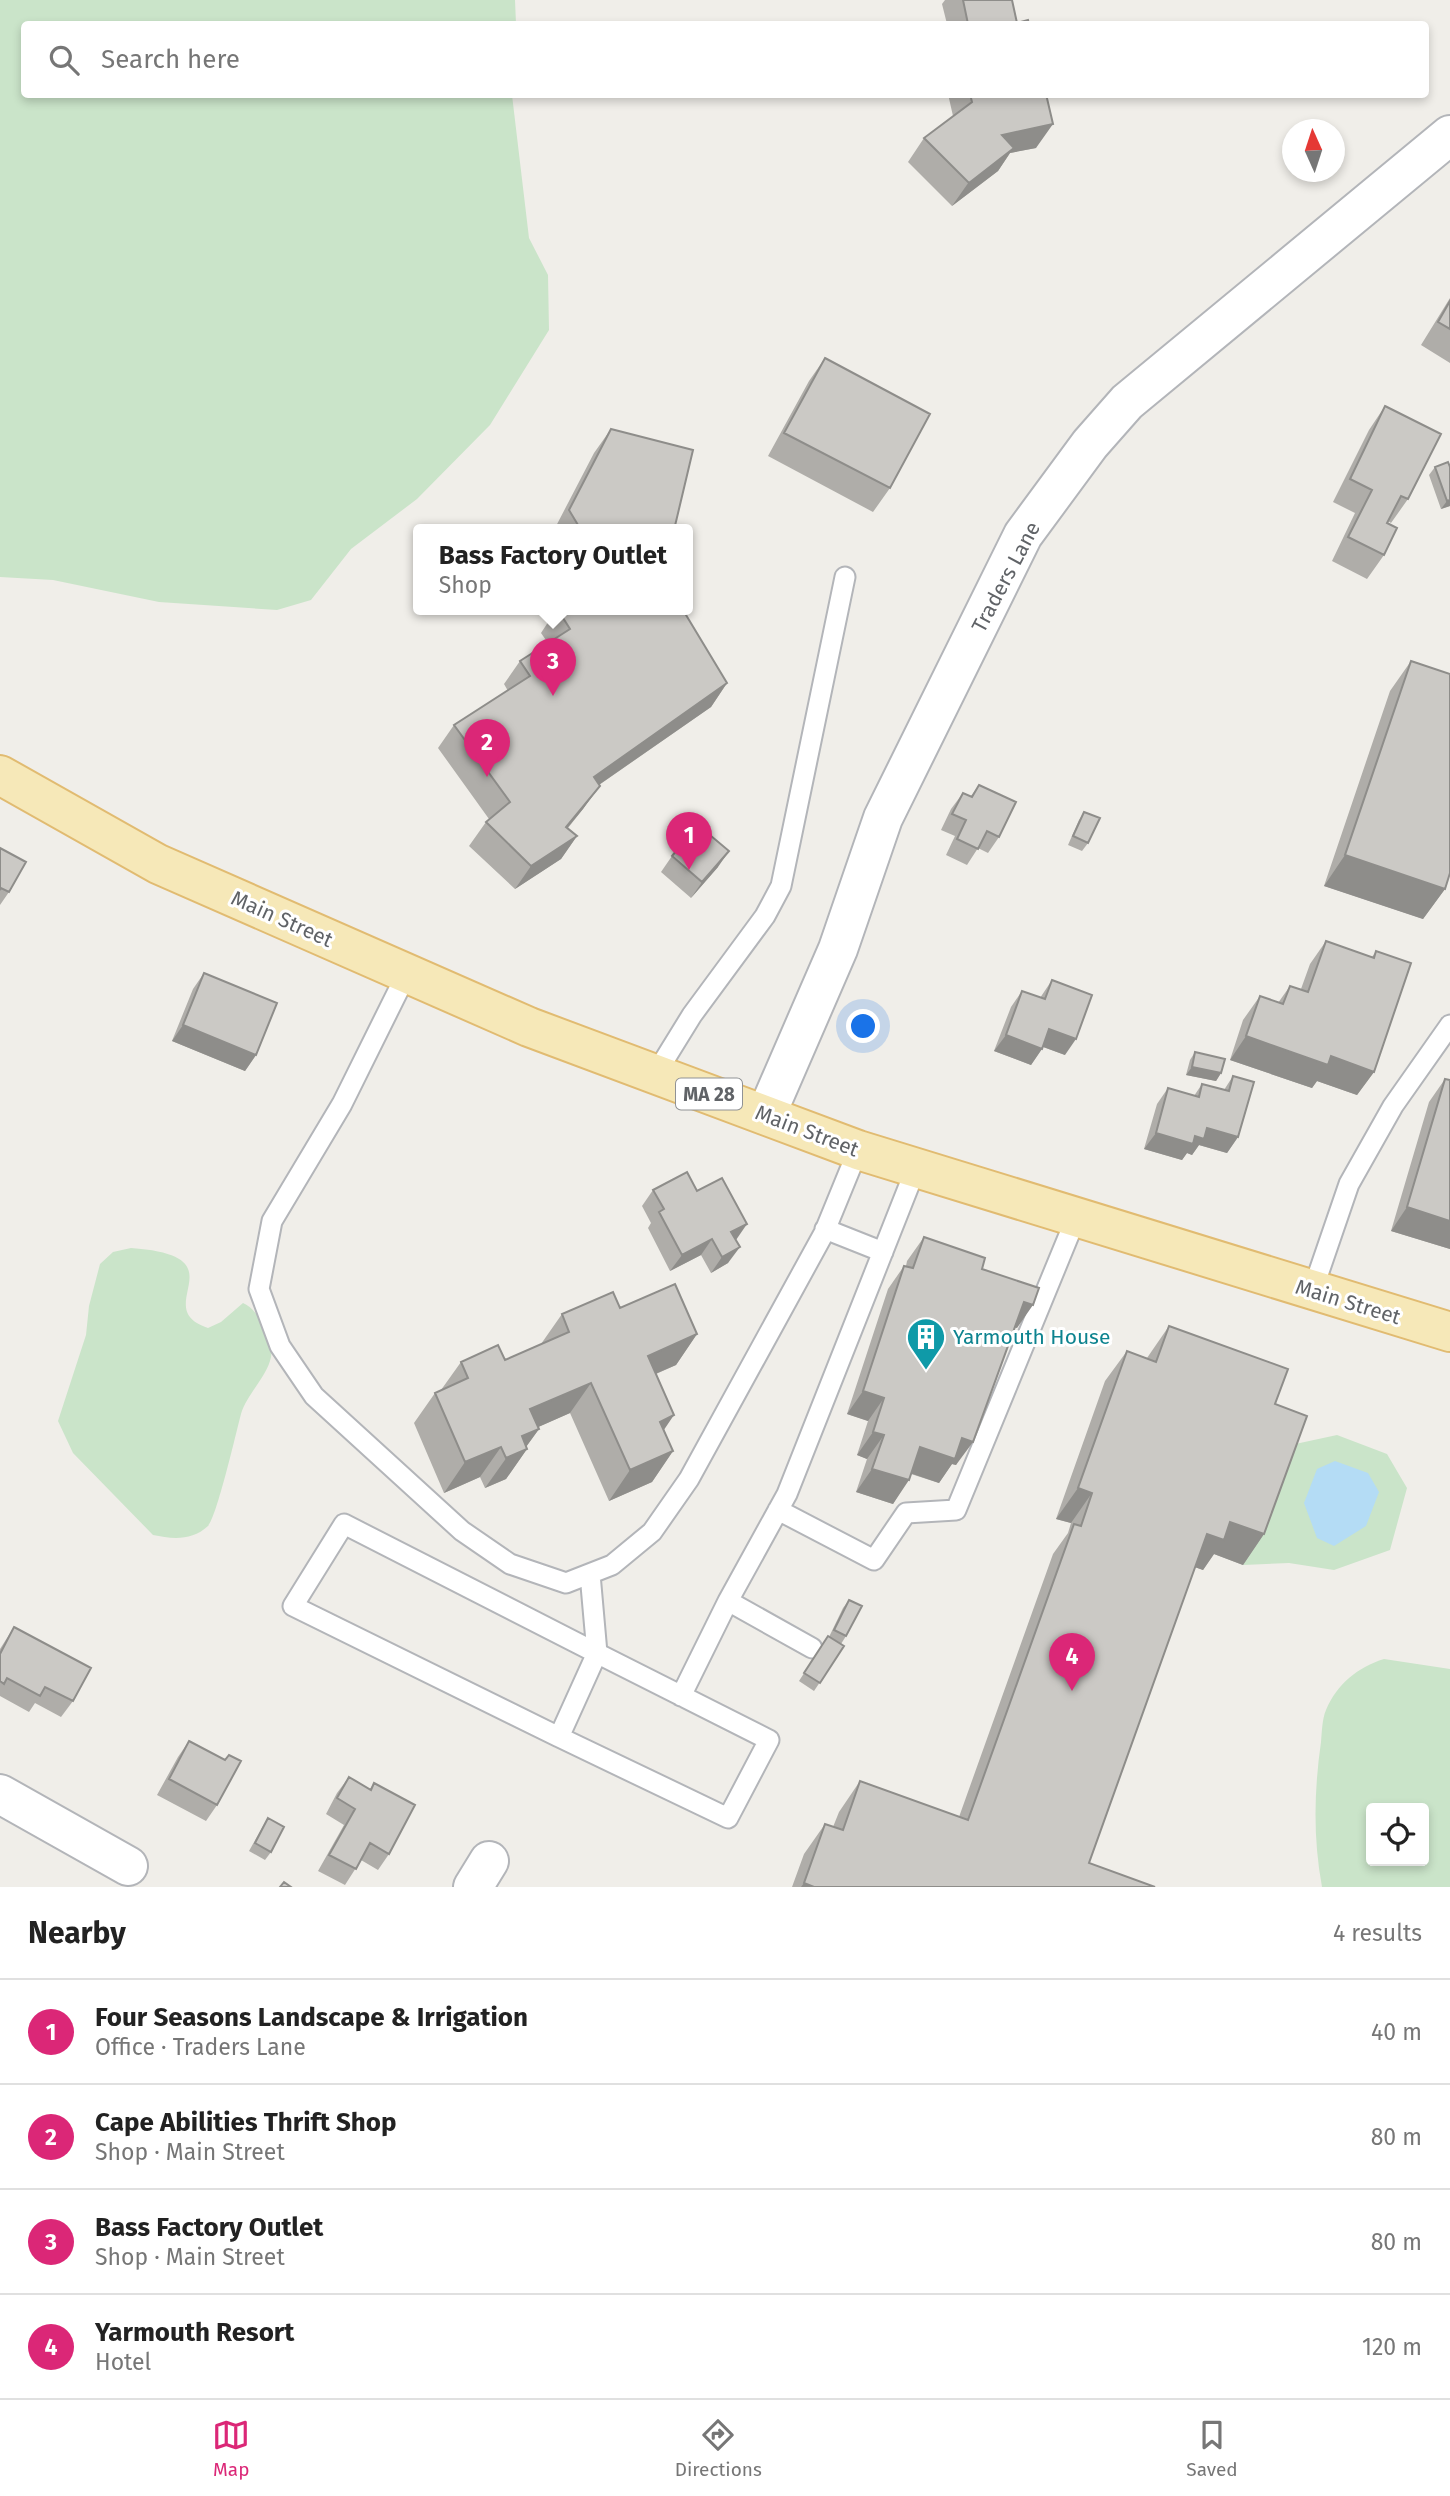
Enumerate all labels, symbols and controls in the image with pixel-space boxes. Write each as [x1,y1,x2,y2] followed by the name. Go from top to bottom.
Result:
[21,21,1429,98] search box
[45,41,83,79] icon: search
[101,44,240,75] text: Search here
[1282,119,1345,182] north arrow
[966,517,1046,637] street label: Traders Lane
[413,524,693,615] popup
[439,540,667,571] text: Bass Factory Outlet
[439,571,492,599] text: Shop
[530,638,576,696] pin: 3
[464,719,510,777] pin: 2
[666,812,712,870] pin: 1
[227,885,337,953] street label: Main Street
[846,1009,880,1043] your location
[676,1078,742,1110] road number: MA 28
[752,1099,863,1163] street label: Main Street
[1292,1274,1404,1330] street label: Main Street
[905,1316,947,1371] building icon: Yarmouth House
[953,1324,1110,1350] place label: Yarmouth House
[1049,1633,1095,1691] pin: 4
[1366,1803,1429,1866] map controls
[1366,1803,1429,1866] button: locate
[28,1915,126,1951] text: Nearby
[1333,1919,1422,1947] text: 4 results
[95,2002,528,2033] text: Four Seasons Landscape & Irrigation
[46,2018,56,2046] text: 1
[1371,2018,1422,2046] text: 40 m
[95,2033,306,2061] text: Office · Traders Lane
[95,2107,397,2138] text: Cape Abilities Thrift Shop
[45,2123,57,2151] text: 2
[1371,2123,1422,2151] text: 80 m
[95,2138,285,2166] text: Shop · Main Street
[95,2212,323,2243] text: Bass Factory Outlet
[45,2228,57,2256] text: 3
[1371,2228,1422,2256] text: 80 m
[95,2243,285,2271] text: Shop · Main Street
[95,2317,294,2348] text: Yarmouth Resort
[45,2333,58,2361] text: 4
[1362,2333,1422,2361] text: 120 m
[95,2348,151,2376] text: Hotel
[212,2416,250,2481] tab: Map
[675,2416,762,2481] tab: Directions
[1186,2416,1238,2481] tab: Saved

